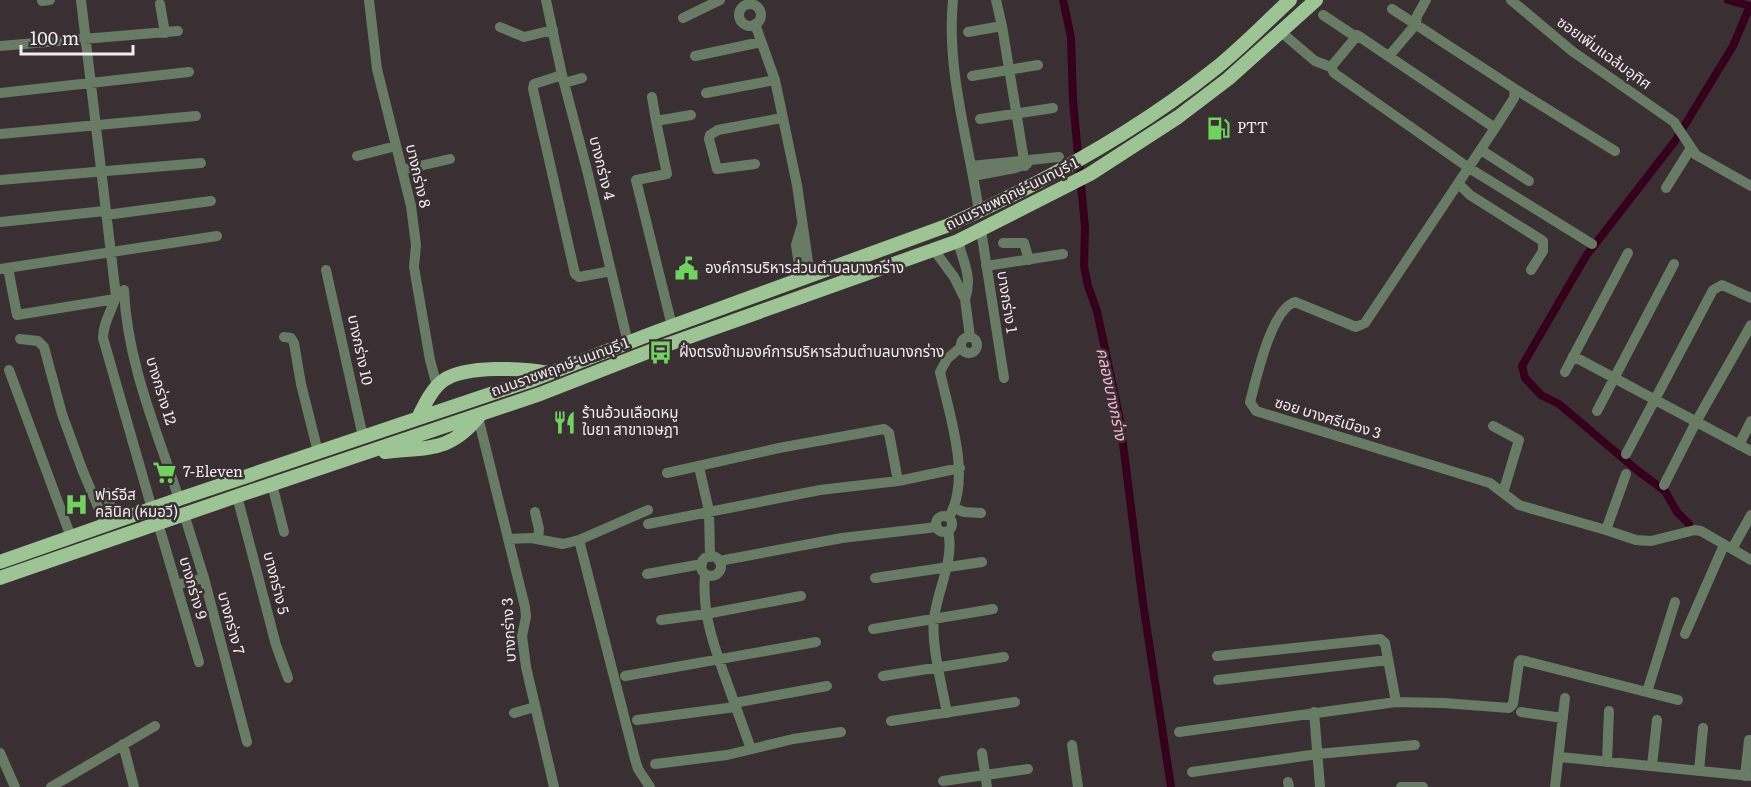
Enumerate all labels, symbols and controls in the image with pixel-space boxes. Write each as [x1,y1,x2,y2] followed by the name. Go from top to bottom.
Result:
[1553,10,1657,94] street label: ซอยเพิ่มแฉล้มอุทิศ
[21,18,134,56] scale bar
[30,24,79,51] text: 100 m
[1206,115,1232,141] fuel station icon: PTT
[1237,115,1268,138] place label: PTT
[584,133,622,202] street label: บางกร่าง 4
[401,141,438,210] street label: บางกร่าง 8
[941,150,1082,235] street label: ถนนราชพฤกษ์-นนทบุรี 1
[674,255,700,281] public building icon: องค์การบริหารส่วนตำบลบางกร่าง
[705,255,904,278] place label: องค์การบริหารส่วนตำบลบางกร่าง
[992,269,1025,335] street label: บางกร่าง 1
[343,312,380,387] street label: บางกร่าง 10
[487,330,632,401] street label: ถนนราชพฤกษ์-นนทบุรี 1
[648,339,674,365] bus stop icon: ฝั่งตรงข้ามองค์การบริหารส่วนตำบลบางกร่าง
[679,339,944,362] place label: ฝั่งตรงข้ามองค์การบริหารส่วนตำบลบางกร่าง
[1091,345,1135,444] water label: คลองบางกร่าง
[141,354,184,428] street label: บางกร่าง 12
[1272,389,1385,444] street label: ซอย บางศรีเมือง 3
[582,400,679,440] place label: ร้านอ้วนเลือดหมู ใบยา สาขาเจษฎา
[551,409,577,435] restaurant icon: ร้านอ้วนเลือดหมู ใบยา สาขาเจษฎา
[152,459,178,485] supermarket icon: 7-Eleven
[183,459,243,482] place label: 7-Eleven
[95,482,178,522] place label: ฟาร์อีส คลินิค (หมอวี)
[64,491,90,517] hospital icon: ฟาร์อีส คลินิค (หมอวี)
[259,549,296,617] street label: บางกร่าง 5
[174,553,214,622] street label: บางกร่าง 9
[213,589,252,657] street label: บางกร่าง 7
[494,597,521,663] street label: บางกร่าง 3

